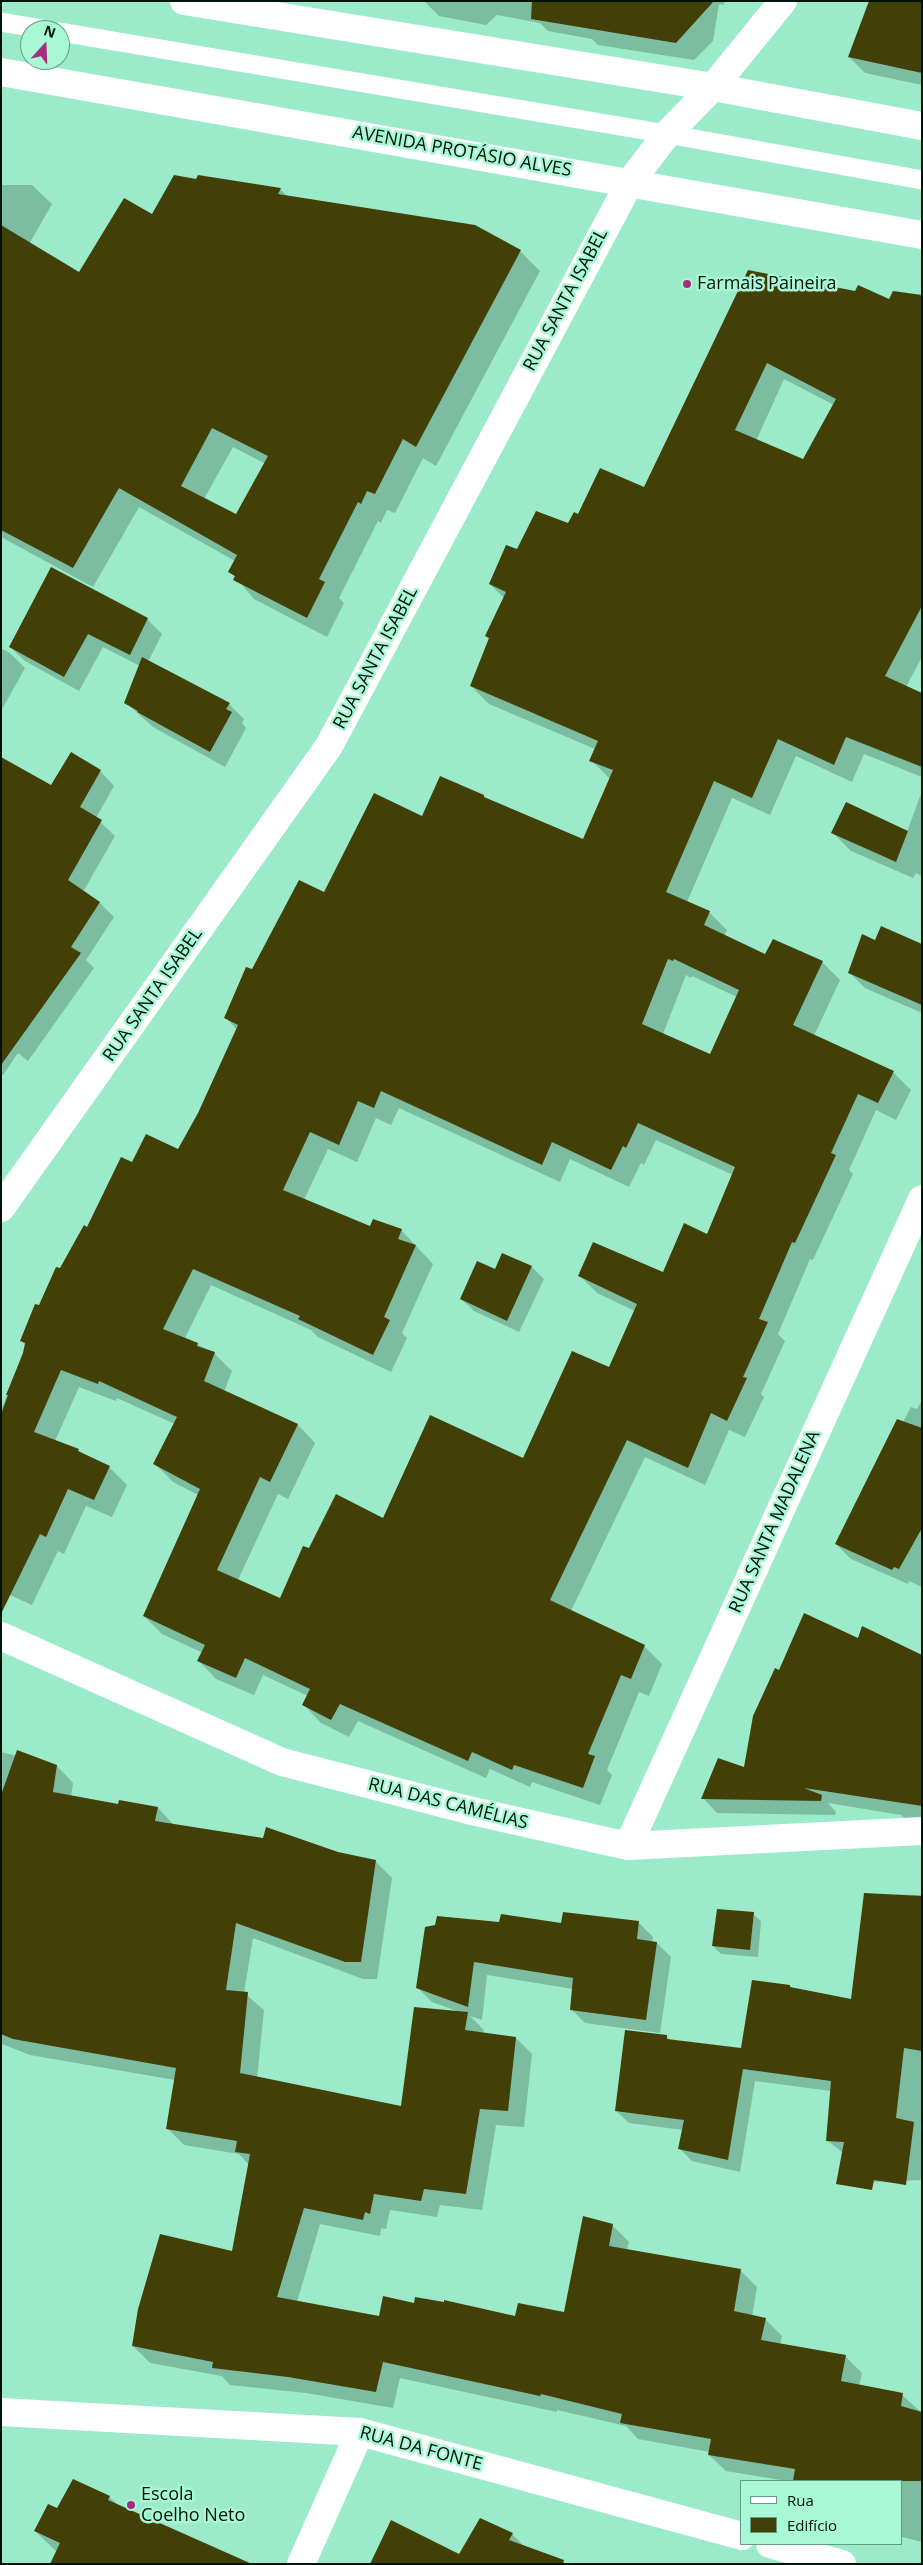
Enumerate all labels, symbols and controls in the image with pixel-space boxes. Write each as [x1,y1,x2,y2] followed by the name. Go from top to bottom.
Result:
[20,20,70,70] north arrow
[41,20,59,42] text: N
[351,122,573,182] street label: AVENIDA PROTÁSIO ALVES
[519,225,613,375] street label: RUA SANTA ISABEL
[697,273,837,295] place label: Farmais Paineira
[681,278,693,290] marker: Farmais Paineira
[329,583,423,733] street label: RUA SANTA ISABEL
[99,924,207,1066] street label: RUA SANTA ISABEL
[725,1427,825,1617] street label: RUA SANTA MADALENA
[366,1774,530,1834] street label: RUA DAS CAMÉLIAS
[357,2422,485,2476] street label: RUA DA FONTE
[740,2480,903,2545] legend
[141,2484,245,2526] place label: Escola Coelho Neto
[787,2490,814,2510] text: Rua
[125,2499,137,2511] marker: Escola Coelho Neto
[787,2515,837,2535] text: Edifício

